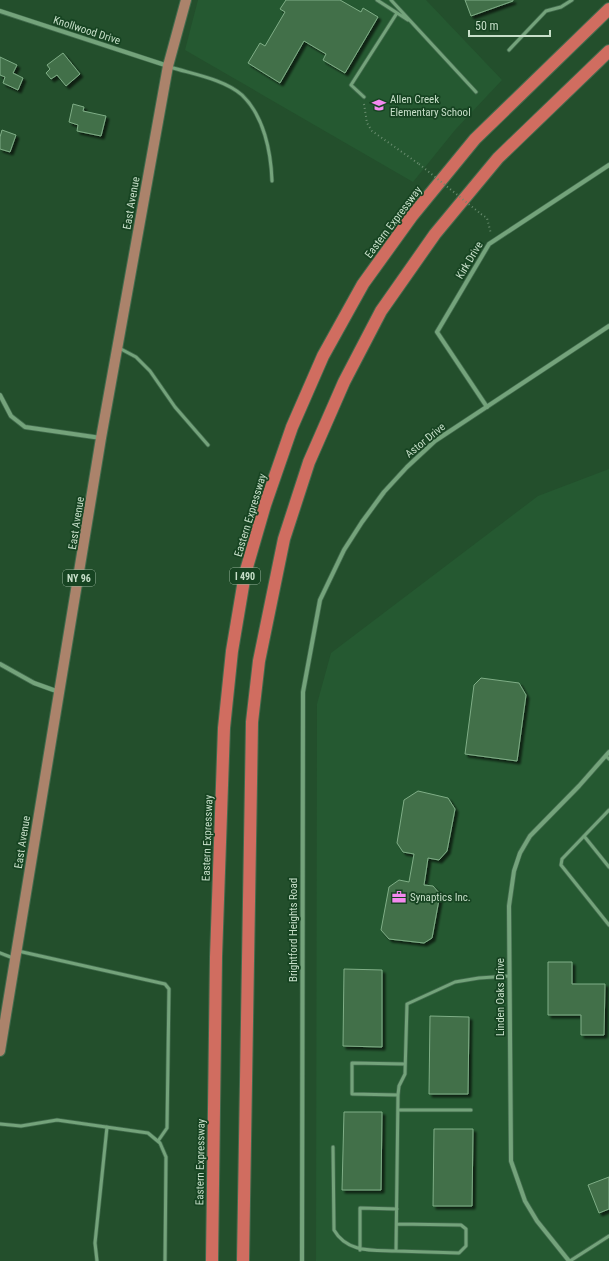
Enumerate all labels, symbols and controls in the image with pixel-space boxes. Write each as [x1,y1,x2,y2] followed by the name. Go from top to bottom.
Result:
[469,12,550,38] scale bar
[52,13,122,47] street label: Knollwood Drive
[475,19,499,33] text: 50 m
[390,93,471,119] place label: Allen Creek Elementary School
[371,97,387,113] school or university icon: Allen Creek Elementary School
[120,176,143,230] street label: East Avenue
[362,184,425,261] street label: Eastern Expressway
[453,239,486,281] street label: Kirk Drive
[403,420,448,460] street label: Astor Drive
[232,472,269,558] street label: Eastern Expressway
[66,496,87,550] street label: East Avenue
[230,568,260,584] road number: I 490
[63,570,95,586] road number: NY 96
[199,794,216,881] street label: Eastern Expressway
[12,815,33,869] street label: East Avenue
[287,878,300,982] street label: Brightford Heights Road
[391,889,407,905] office icon: Synaptics Inc.
[410,891,471,904] place label: Synaptics Inc.
[494,958,507,1036] street label: Linden Oaks Drive
[193,1118,208,1205] street label: Eastern Expressway

